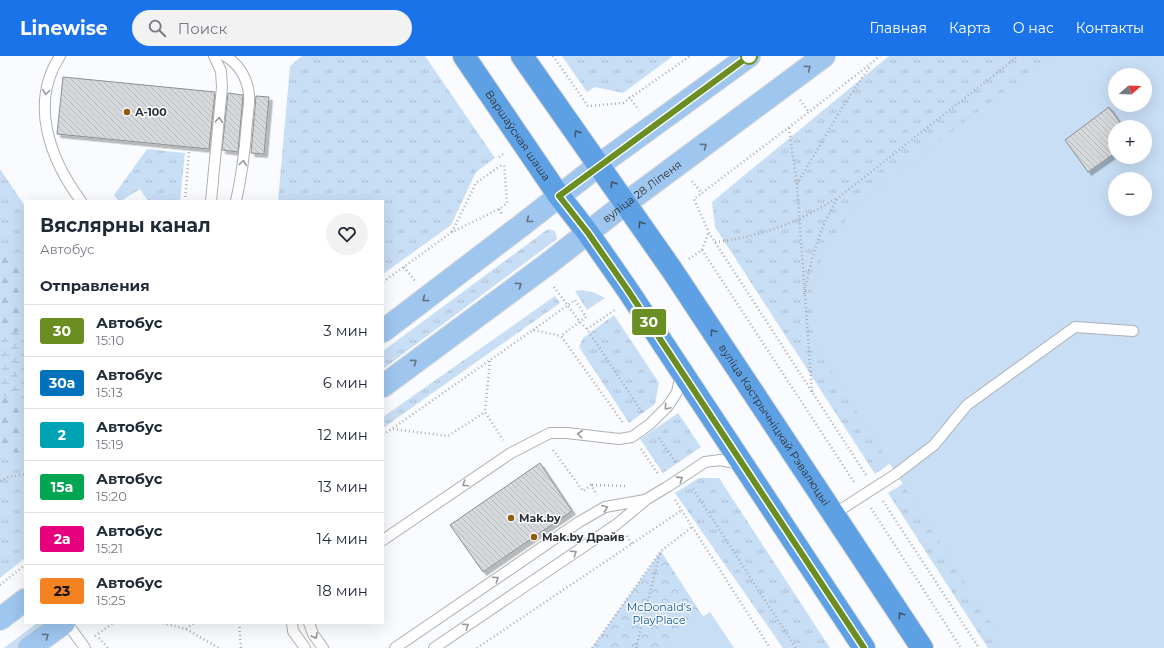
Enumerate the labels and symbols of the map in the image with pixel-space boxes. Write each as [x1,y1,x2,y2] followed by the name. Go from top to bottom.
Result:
[740,47,758,65] unlabelled marker
[804,66,811,73] one-way arrow
[1108,68,1152,112] north arrow
[482,87,554,183] street label: Варшаўская шаша
[42,89,51,95] one-way arrow
[135,105,167,119] place label: А-100
[122,107,132,117] marker: А-100
[214,117,223,123] one-way arrow
[575,131,582,138] one-way arrow
[700,144,707,151] one-way arrow
[600,157,684,226] street label: вуліца 28 Ліпеня
[239,160,248,166] one-way arrow
[610,181,618,188] one-way arrow
[526,216,533,223] one-way arrow
[638,221,646,228] one-way arrow
[515,282,522,290] one-way arrow
[422,294,429,302] one-way arrow
[631,309,667,335] line badge: 30
[710,329,718,336] one-way arrow
[716,341,833,508] street label: вуліца Кастрычніцкай Рэвалюцыі
[410,360,417,367] one-way arrow
[664,402,671,410] one-way arrow
[577,430,584,439] one-way arrow
[676,476,683,484] one-way arrow
[462,480,469,487] one-way arrow
[602,505,609,513] one-way arrow
[519,511,561,525] place label: Mak.by
[506,513,516,523] marker: Mak.by
[542,530,625,544] place label: Маk.by Драйв
[529,532,539,542] marker: Маk.by Драйв
[570,550,577,558] one-way arrow
[492,576,499,584] one-way arrow
[627,600,692,627] park label: McDonald's PlayPlace
[899,613,906,620] one-way arrow
[462,624,469,631] one-way arrow
[311,632,318,639] one-way arrow
[42,633,49,640] one-way arrow

